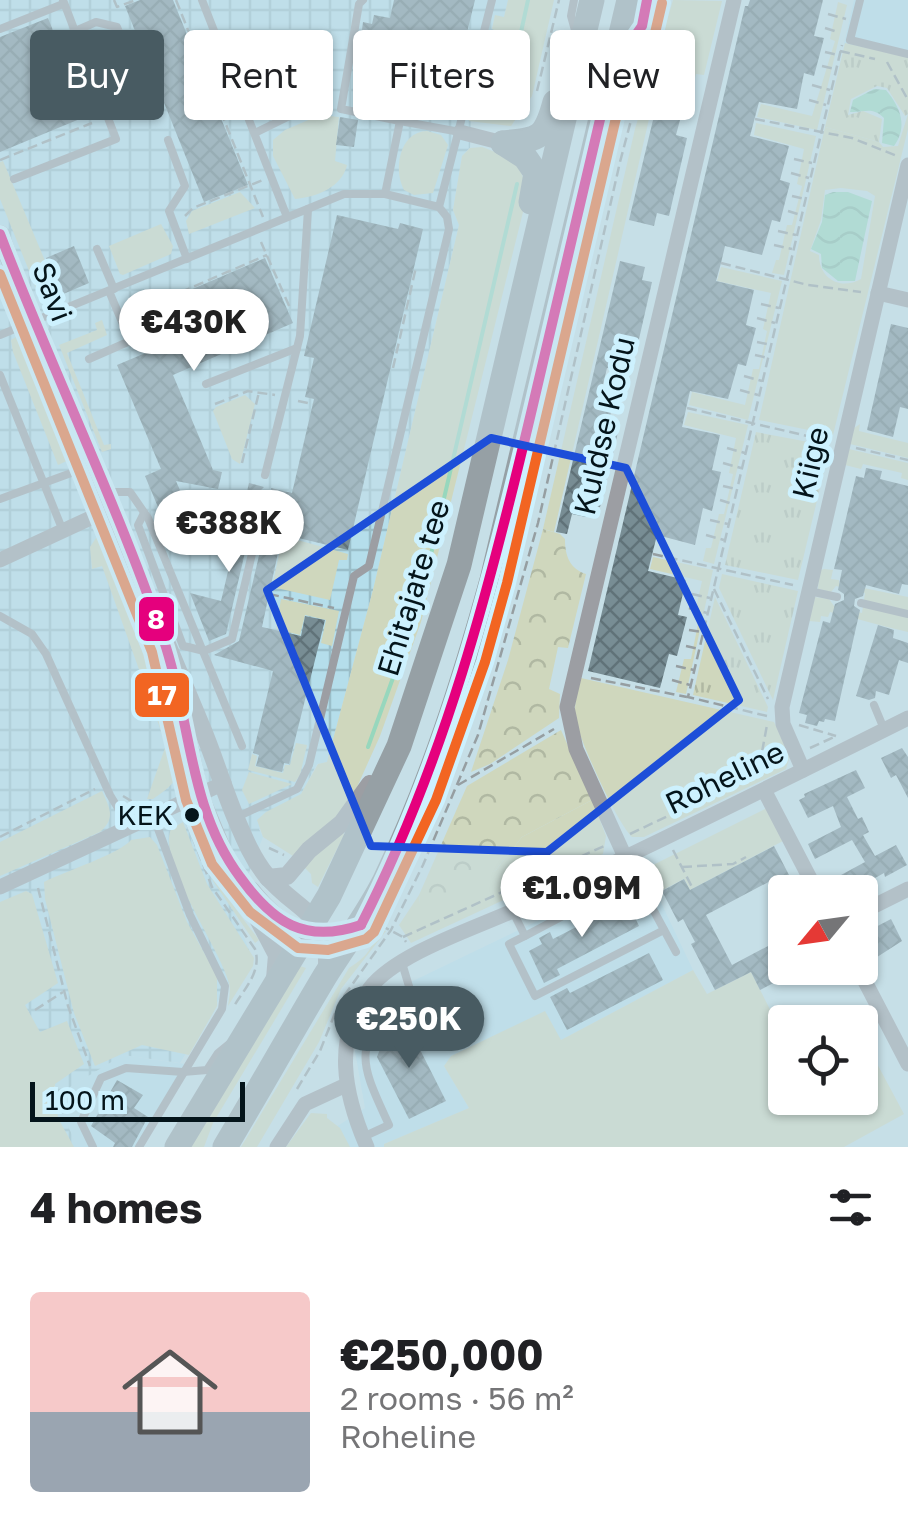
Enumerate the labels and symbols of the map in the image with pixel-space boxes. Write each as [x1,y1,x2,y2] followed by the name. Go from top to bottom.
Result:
[25,257,81,326] street label: Savi
[124,289,264,374] pin: €430K
[566,333,642,518] street label: Kuldse Kodu
[784,423,836,502] street label: Kiige
[159,490,299,575] pin: €388K
[369,495,457,680] street label: Ehitajate tee
[137,595,176,643] line badge: 8
[147,602,165,635] text: 8
[133,671,191,719] line badge: 17
[147,678,177,711] text: 17
[659,733,790,821] street label: Roheline
[117,798,173,831] place label: KEK
[182,805,202,825] marker: KEK
[501,855,663,940] pin: €1.09M
[768,875,878,985] north arrow
[339,986,479,1071] pin: €250K
[30,1077,245,1122] scale bar

